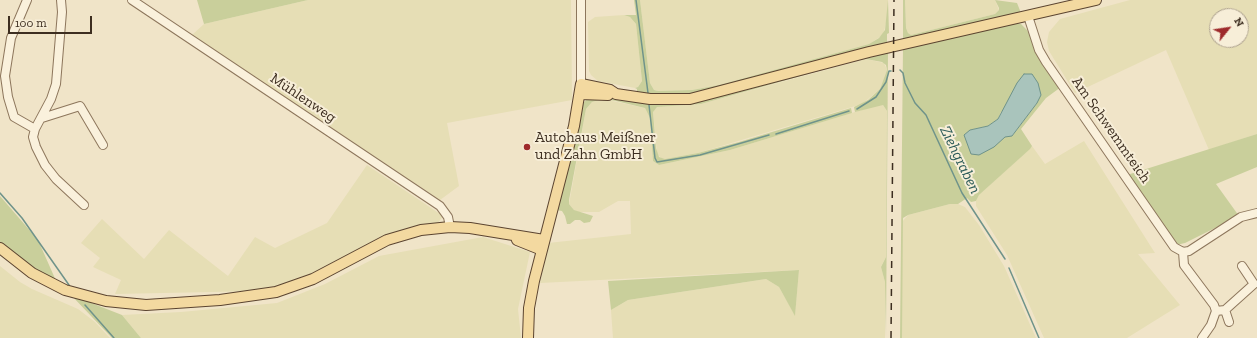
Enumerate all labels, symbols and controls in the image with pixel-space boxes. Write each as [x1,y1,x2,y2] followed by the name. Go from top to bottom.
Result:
[10,8,94,34] scale bar
[1209,8,1249,48] north arrow
[1231,15,1247,29] text: N
[15,16,47,30] text: 100 m
[267,69,339,127] street label: Mühlenweg
[1068,73,1154,187] street label: Am Schwemmteich
[935,123,985,197] water label: Ziehgraben
[535,129,656,164] place label: Autohaus Meißner und Zahn GmbH
[522,142,532,152] marker: Autohaus Meißner und Zahn GmbH

